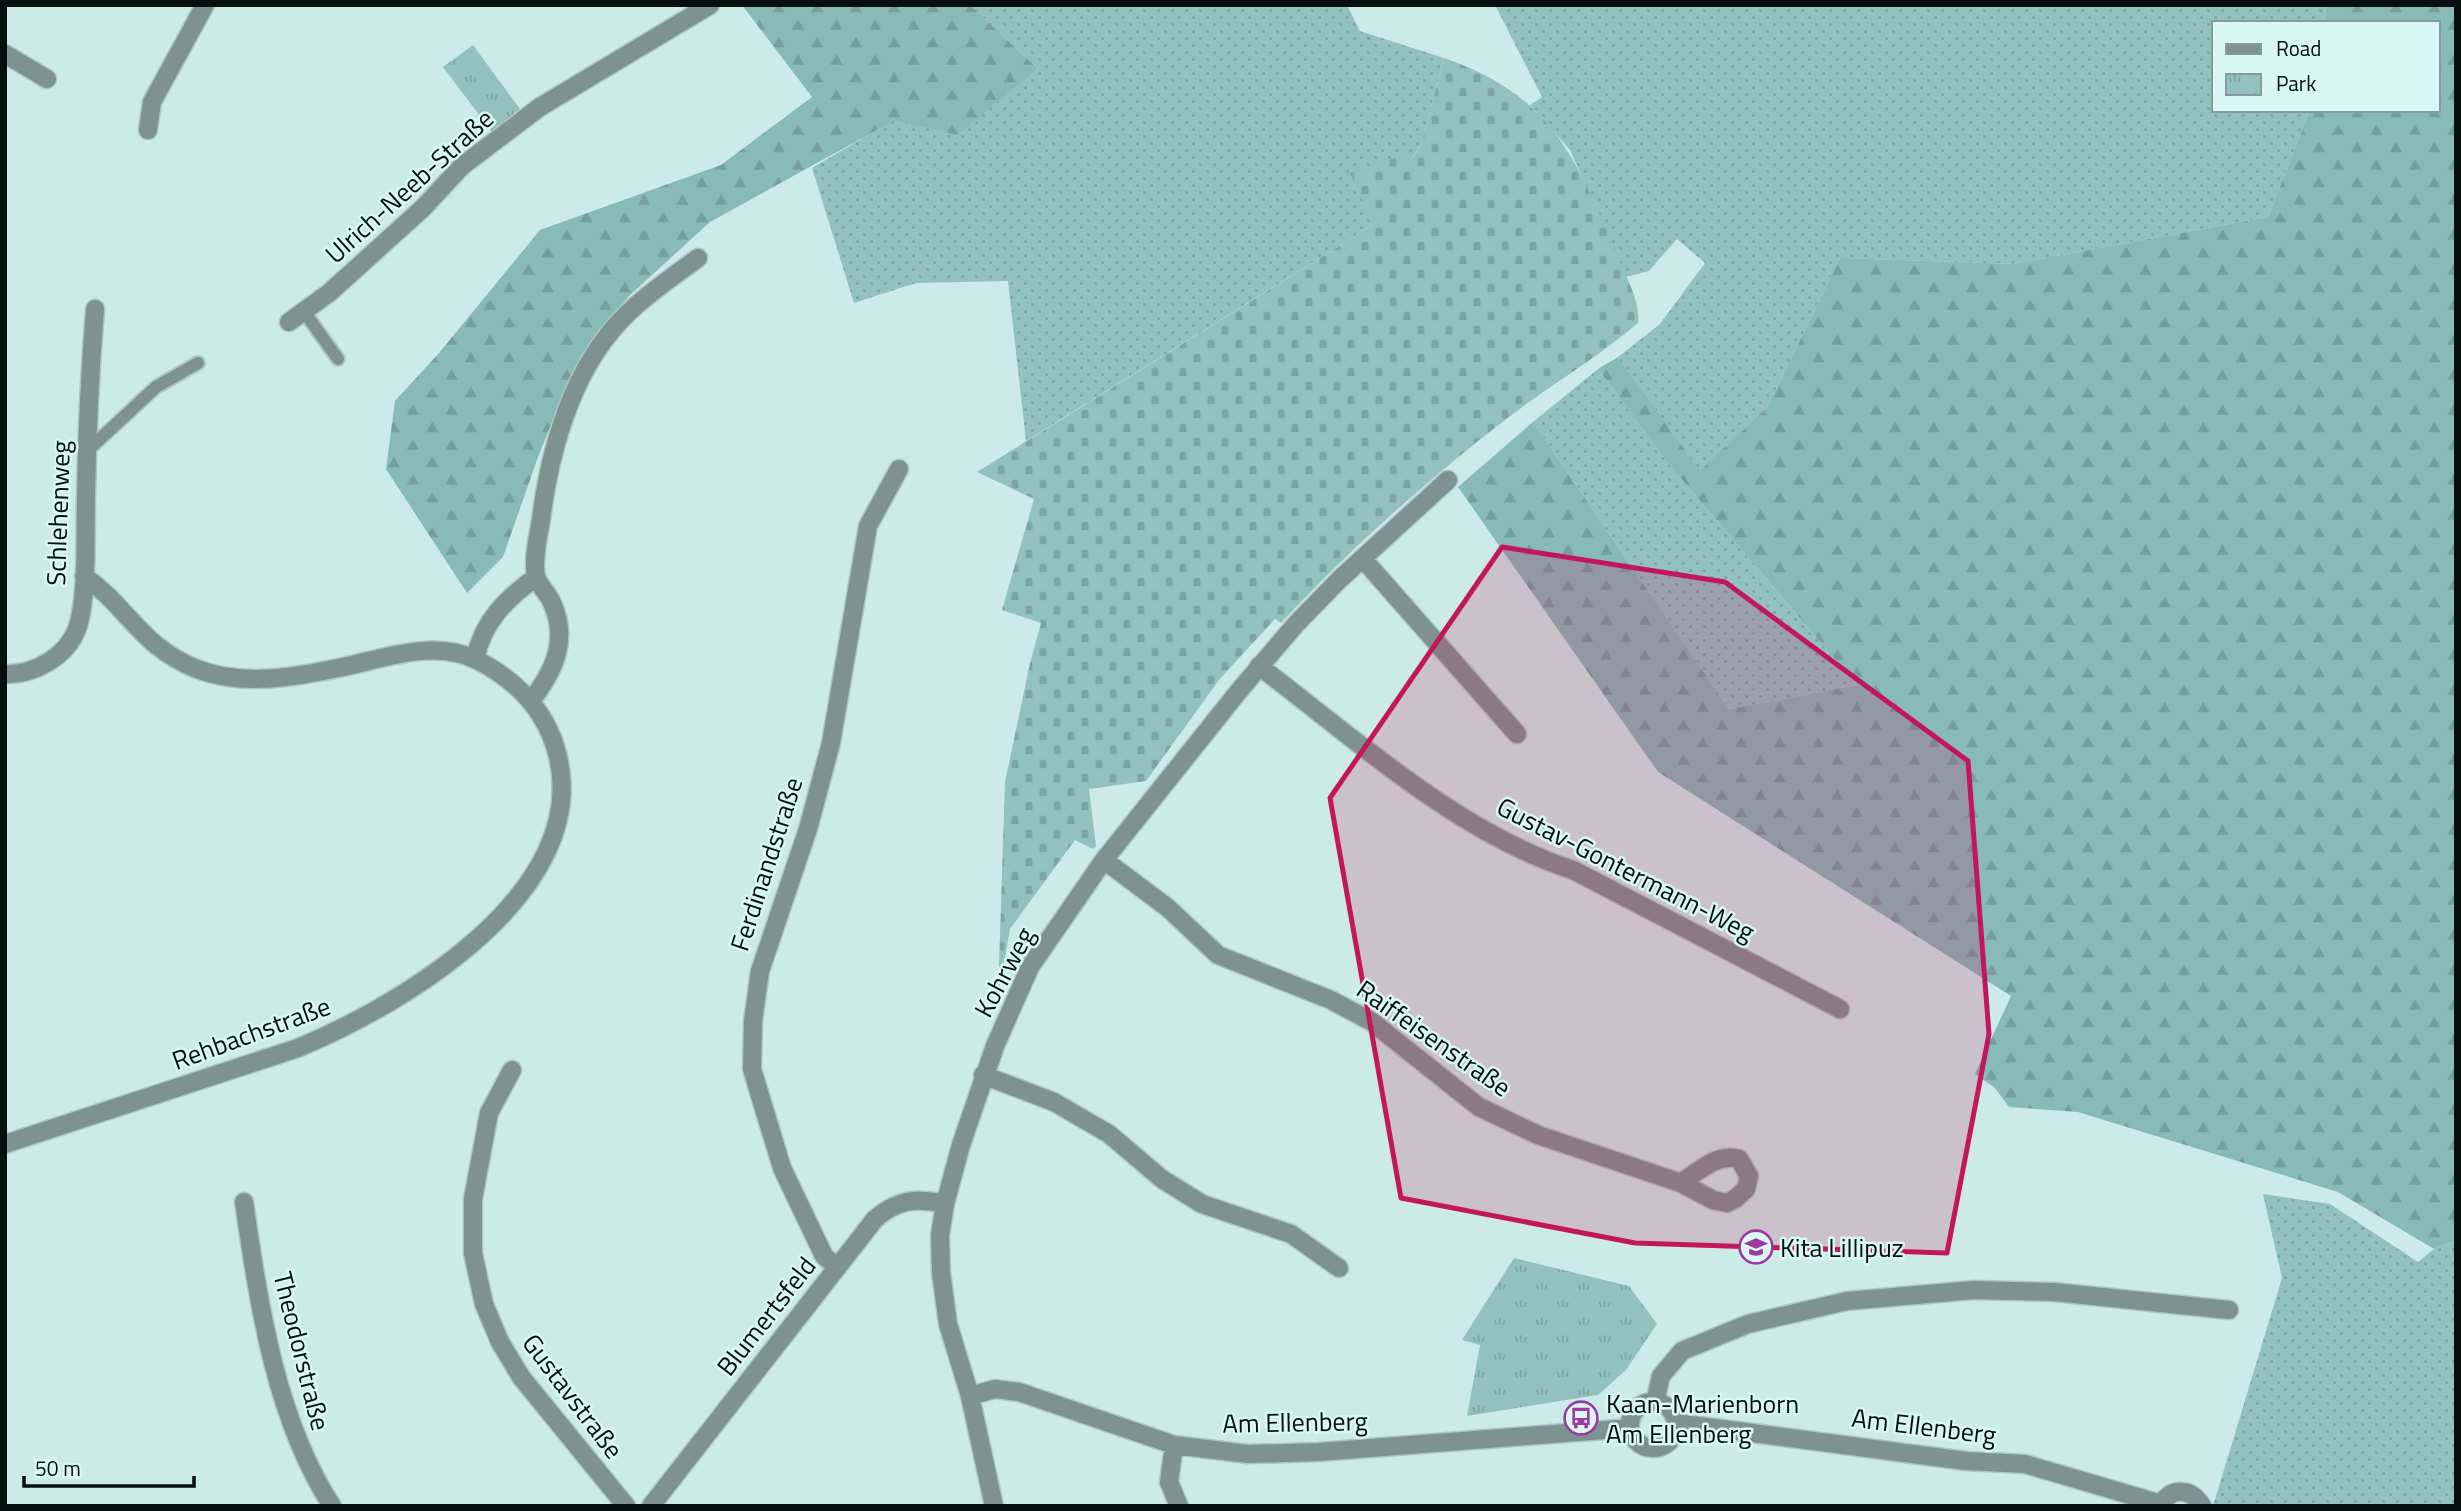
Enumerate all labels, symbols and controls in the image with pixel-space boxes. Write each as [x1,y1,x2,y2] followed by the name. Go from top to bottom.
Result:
[2212,21,2440,112] legend
[2276,32,2321,64] text: Road
[2276,67,2316,99] text: Park
[316,99,502,273] street label: Ulrich-Neeb-Straße
[36,440,80,586] street label: Schlehenweg
[720,772,812,956] street label: Ferdinandstraße
[1490,787,1762,951] street label: Gustav-Gontermann-Weg
[964,920,1044,1024] street label: Kohrweg
[1349,970,1519,1106] street label: Raiffeisenstraße
[166,986,336,1080] street label: Rehbachstraße
[1737,1228,1775,1266] school or university icon: Kita Lillipuz
[1780,1228,1904,1267] place label: Kita Lillipuz
[707,1248,825,1384] street label: Blumertsfeld
[263,1268,341,1434] street label: Theodorstraße
[513,1325,633,1467] street label: Gustavstraße
[1606,1384,1799,1453] place label: Kaan-Marienborn Am Ellenberg
[1849,1398,1999,1454] street label: Am Ellenberg
[1562,1399,1600,1437] bus stop icon: Kaan-Marienborn Am Ellenberg
[1222,1401,1368,1443] street label: Am Ellenberg
[24,1444,194,1488] scale bar
[35,1452,81,1484] text: 50 m

